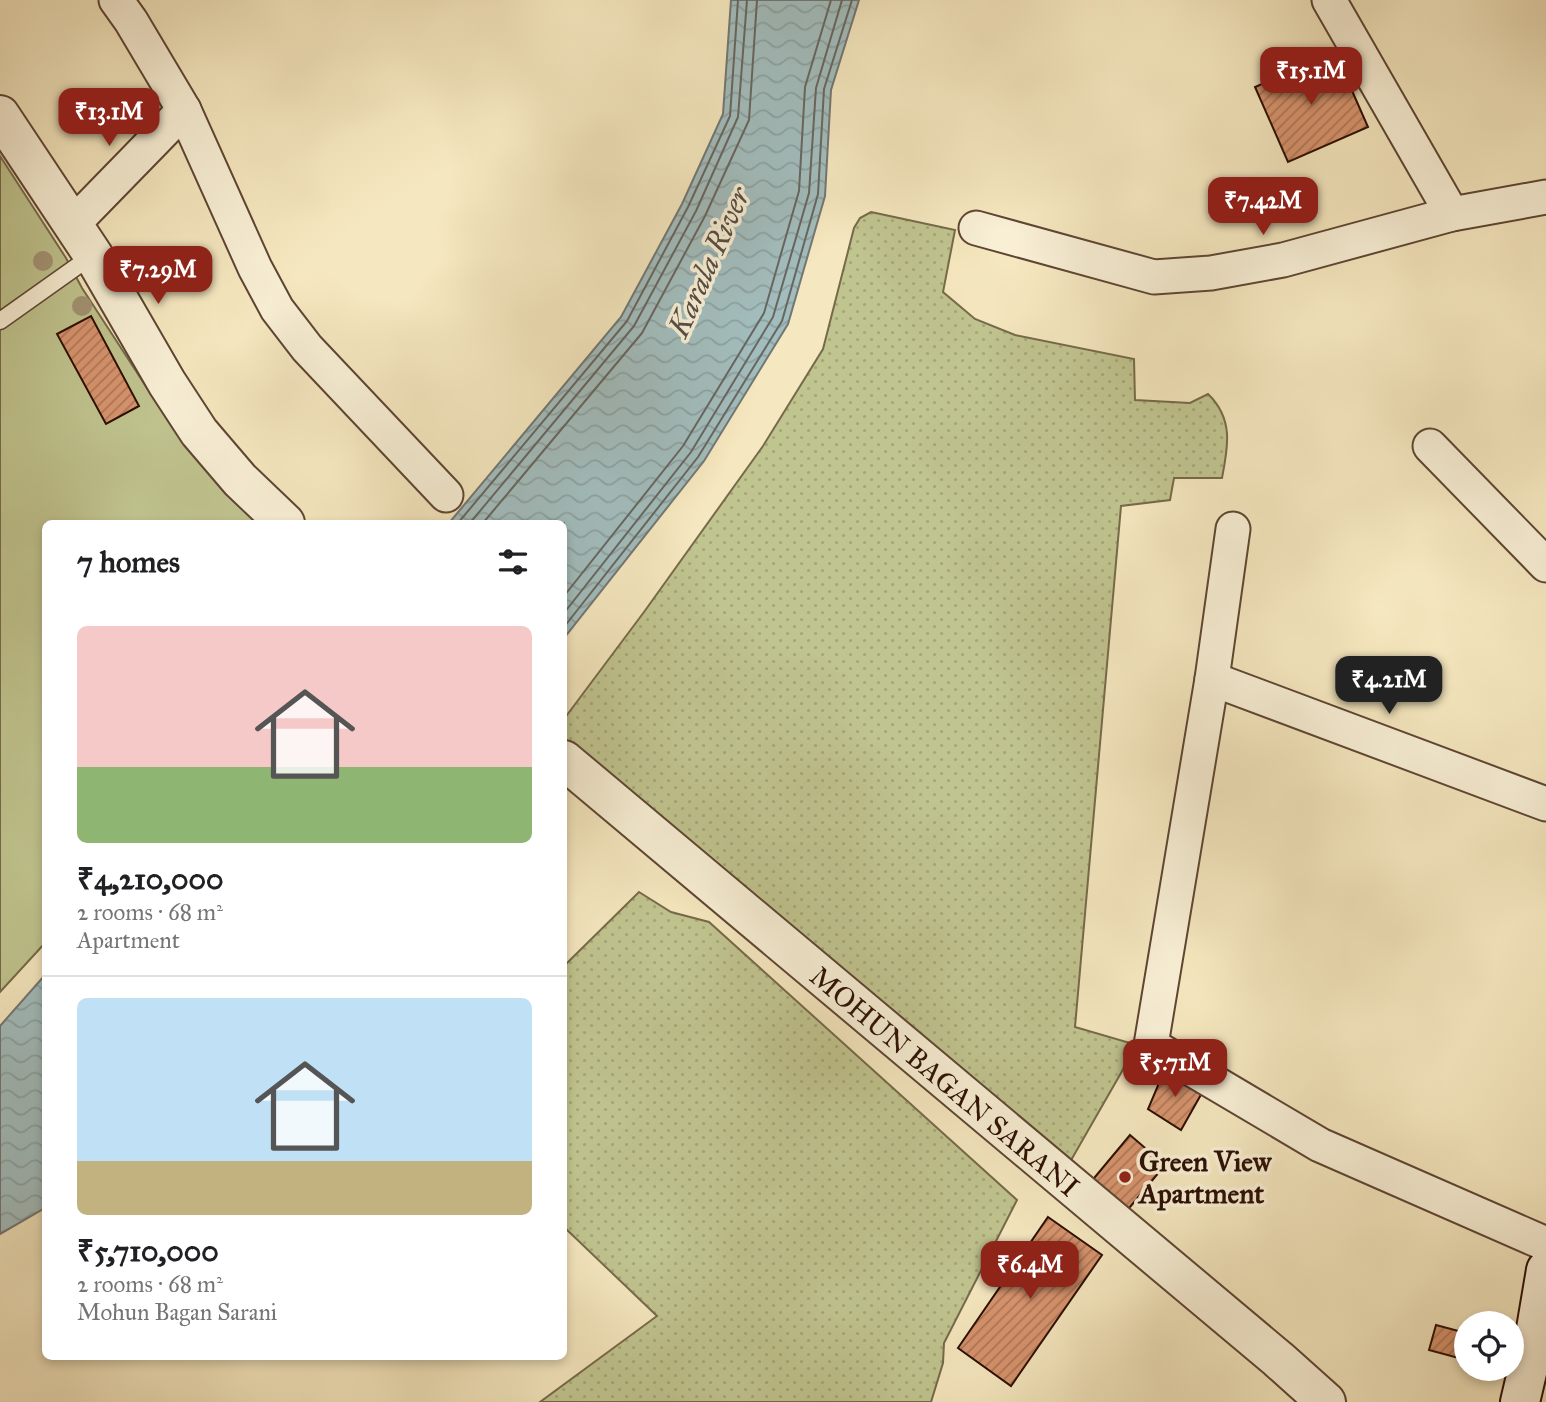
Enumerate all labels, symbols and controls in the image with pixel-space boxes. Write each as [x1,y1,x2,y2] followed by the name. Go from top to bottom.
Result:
[1254,48,1368,107] pin: ₹15.1M
[1276,56,1346,84] text: ₹15.1M
[52,88,166,148] pin: ₹13.1M
[74,97,144,125] text: ₹13.1M
[1206,177,1320,237] pin: ₹7.42M
[659,180,759,344] water label: Karala River
[1224,186,1302,214] text: ₹7.42M
[101,246,215,306] pin: ₹7.29M
[119,255,197,283] text: ₹7.29M
[494,543,532,581] icon: filters
[77,544,180,580] text: 7 homes
[1332,656,1446,716] pin: ₹4.21M
[1351,665,1427,693] text: ₹4.21M
[242,671,368,797] icon: home
[77,861,223,897] text: ₹4,210,000
[77,898,223,926] text: 2 rooms · 68 m²
[77,926,180,954] text: Apartment
[803,958,1086,1204] street label: MOHUN BAGAN SARANI
[1118,1040,1232,1099] pin: ₹5.71M
[242,1043,368,1169] icon: home
[1139,1048,1211,1076] text: ₹5.71M
[1137,1144,1273,1211] place label: Green View Apartment
[1117,1169,1133,1185] marker: Green View Apartment
[77,1233,219,1269] text: ₹5,710,000
[981,1242,1079,1301] pin: ₹6.4M
[997,1250,1063,1278] text: ₹6.4M
[77,1270,223,1298] text: 2 rooms · 68 m²
[77,1298,277,1326] text: Mohun Bagan Sarani
[1454,1311,1524,1381] map controls
[1454,1311,1524,1381] button: locate

